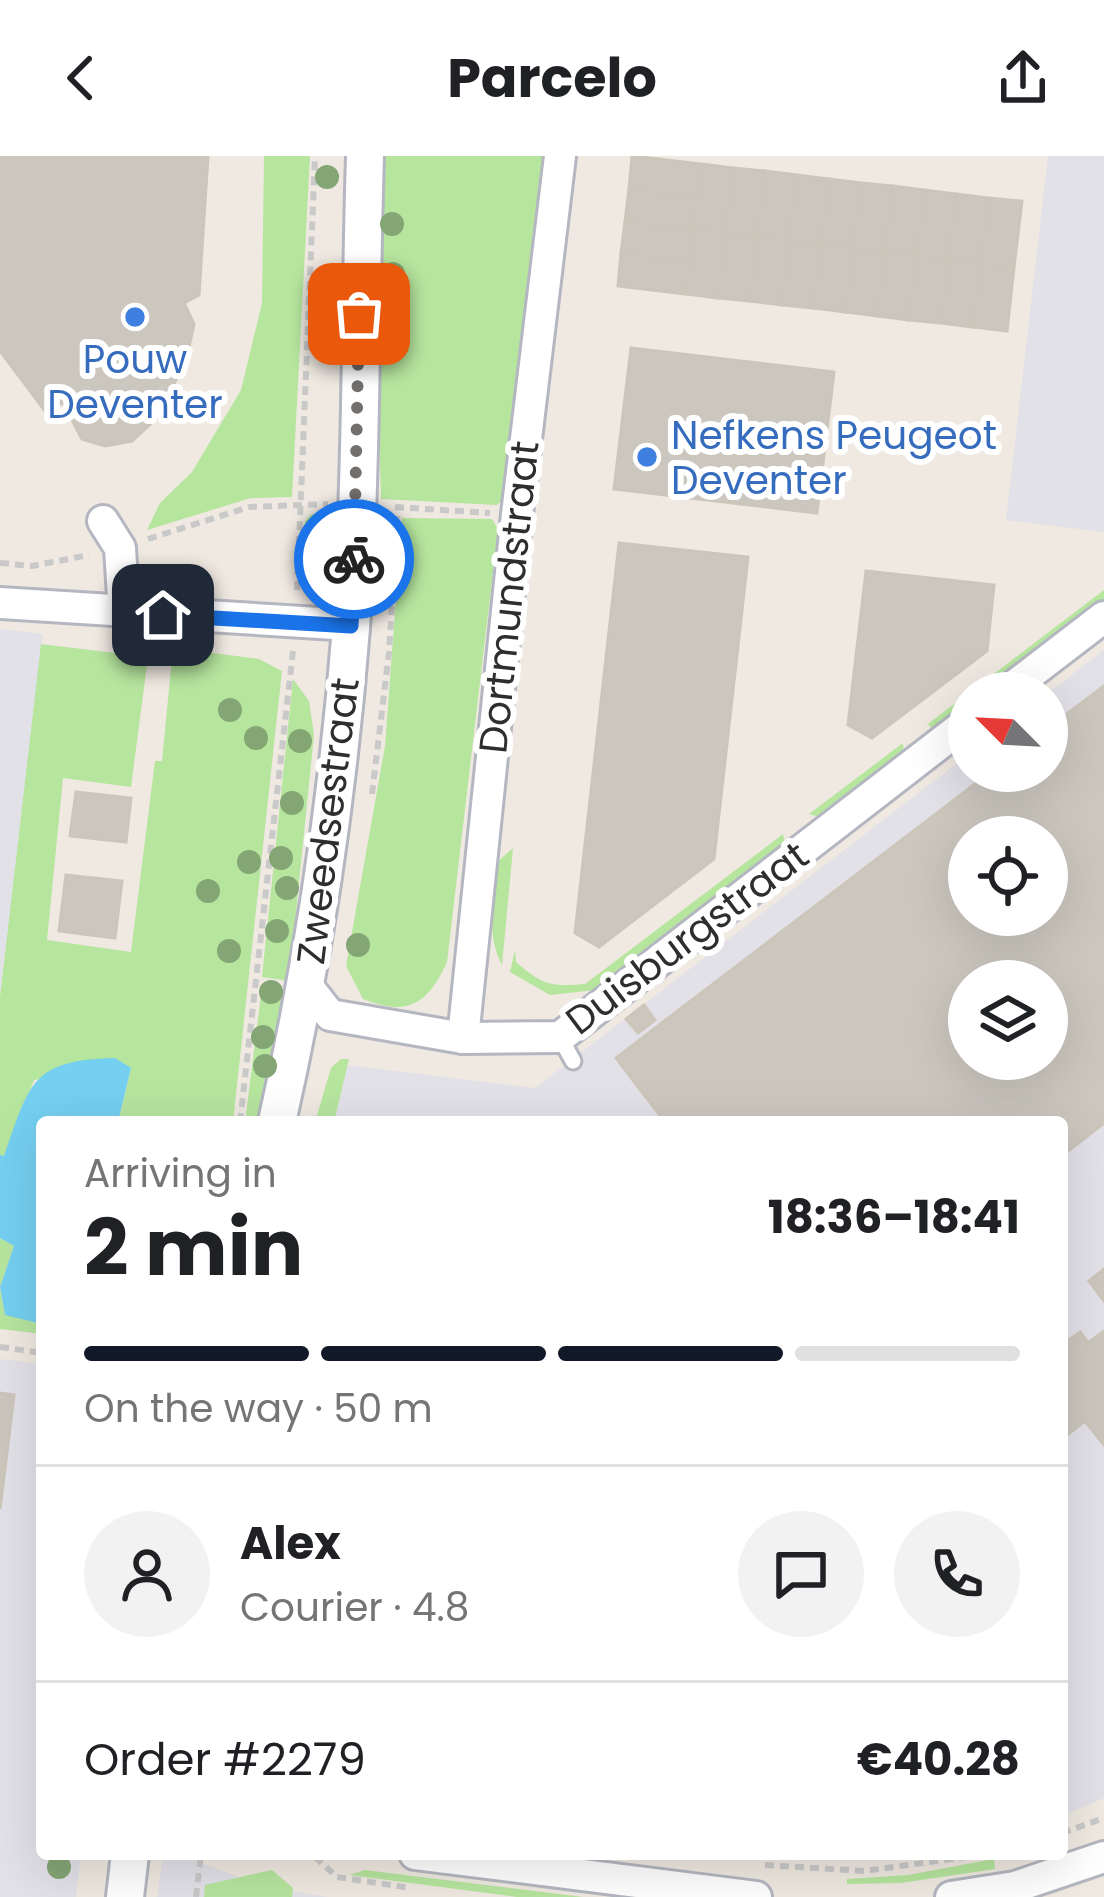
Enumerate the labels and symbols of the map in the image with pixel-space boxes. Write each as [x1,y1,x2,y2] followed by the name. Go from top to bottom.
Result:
[308,263,410,365] pin
[122,304,148,330] marker: Pouw Deventer
[47,332,223,432] place label: Pouw Deventer
[671,408,997,508] place label: Nefkens Peugeot Deventer
[465,438,553,756] street label: Dortmundstraat
[634,444,660,470] marker: Nefkens Peugeot Deventer
[294,499,414,619] courier
[112,564,214,666] pin
[948,672,1068,792] north arrow
[283,675,373,967] street label: Zweedsestraat
[554,829,820,1047] street label: Duisburgstraat

